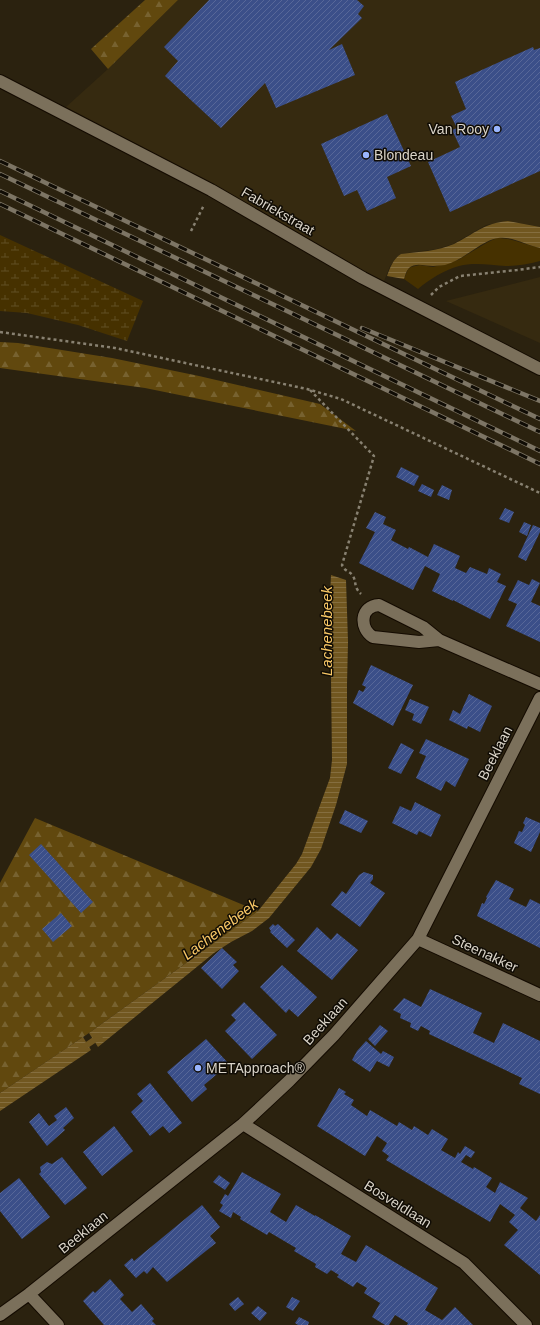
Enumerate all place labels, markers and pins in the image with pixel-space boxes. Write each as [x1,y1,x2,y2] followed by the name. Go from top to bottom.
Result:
[429,121,489,137] place label: Van Rooy
[492,124,502,134] marker: Van Rooy
[374,147,433,163] place label: Blondeau
[361,150,371,160] marker: Blondeau
[206,1060,305,1076] place label: METApproach®
[193,1063,203,1073] marker: METApproach®

